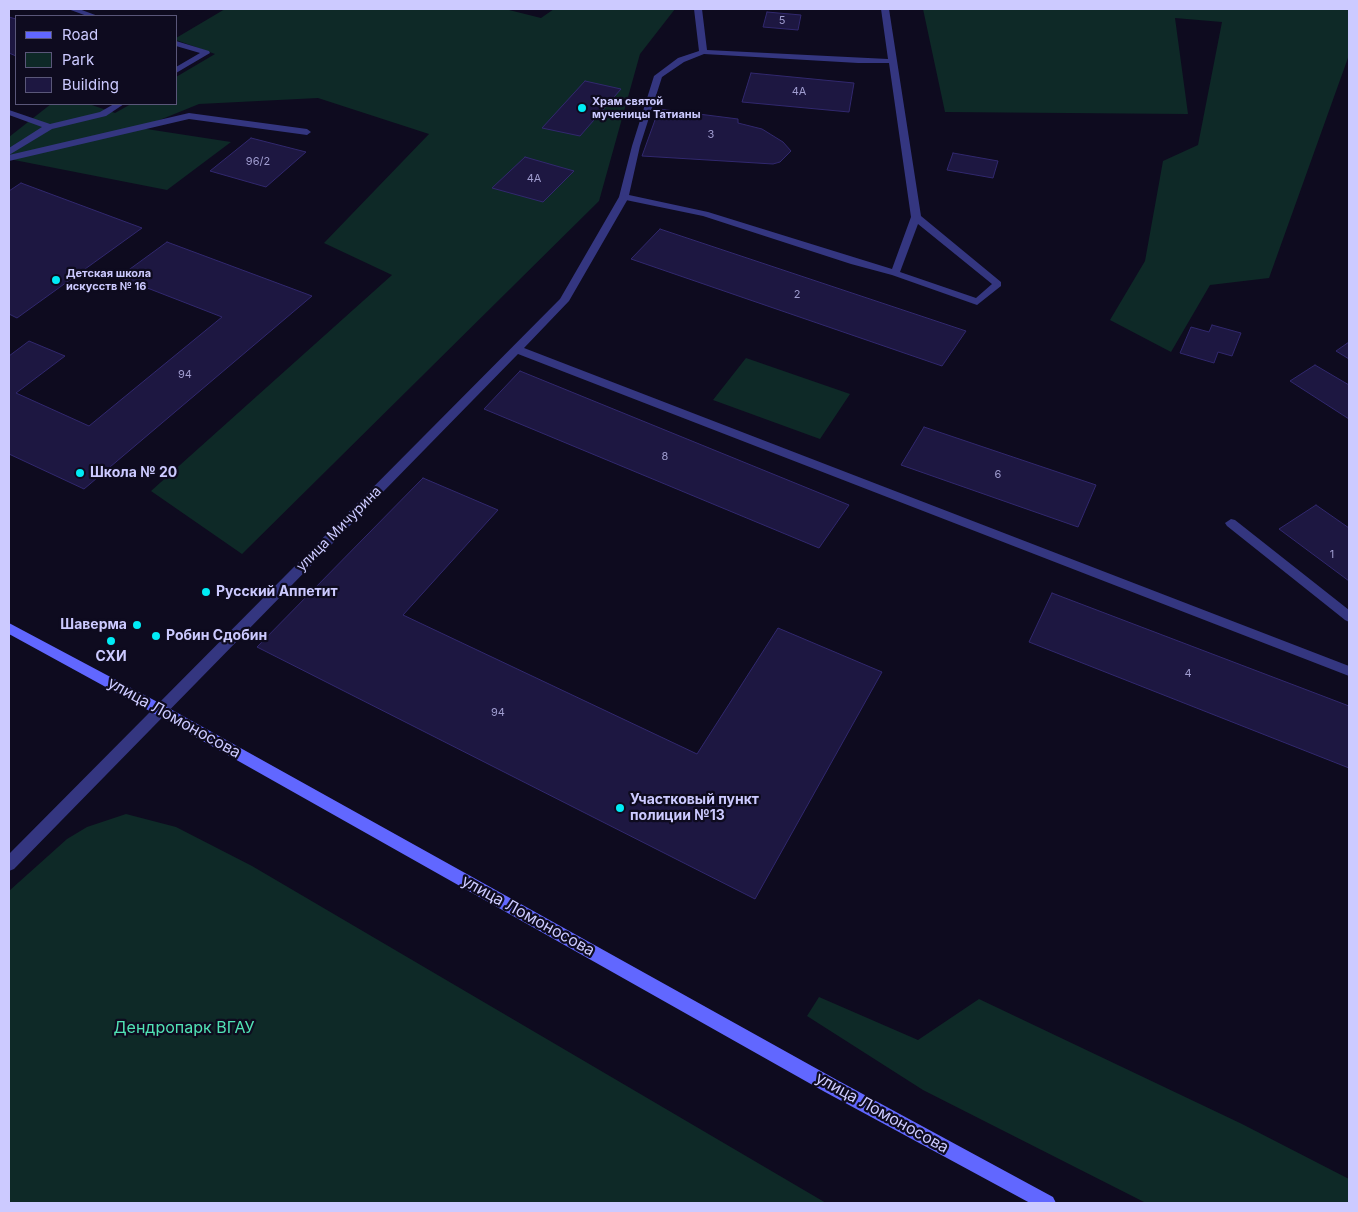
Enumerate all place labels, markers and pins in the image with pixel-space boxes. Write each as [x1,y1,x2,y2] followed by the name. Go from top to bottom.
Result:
[592,95,701,121] place label: Храм святой мученицы Татианы
[576,102,588,114] marker: Храм святой мученицы Татианы
[66,267,151,293] place label: Детская школа искусств № 16
[50,274,62,286] marker: Детская школа искусств № 16
[90,465,177,481] place label: Школа № 20
[74,467,86,479] marker: Школа № 20
[216,584,338,600] place label: Русский Аппетит
[200,586,212,598] marker: Русский Аппетит
[60,617,127,633] place label: Шаверма
[131,619,143,631] marker: Шаверма
[166,628,267,644] place label: Робин Сдобин
[150,630,162,642] marker: Робин Сдобин
[105,635,117,647] marker: СХИ
[95,649,127,665] place label: СХИ
[630,792,759,824] place label: Участковый пункт полиции №13
[614,802,626,814] marker: Участковый пункт полиции №13

